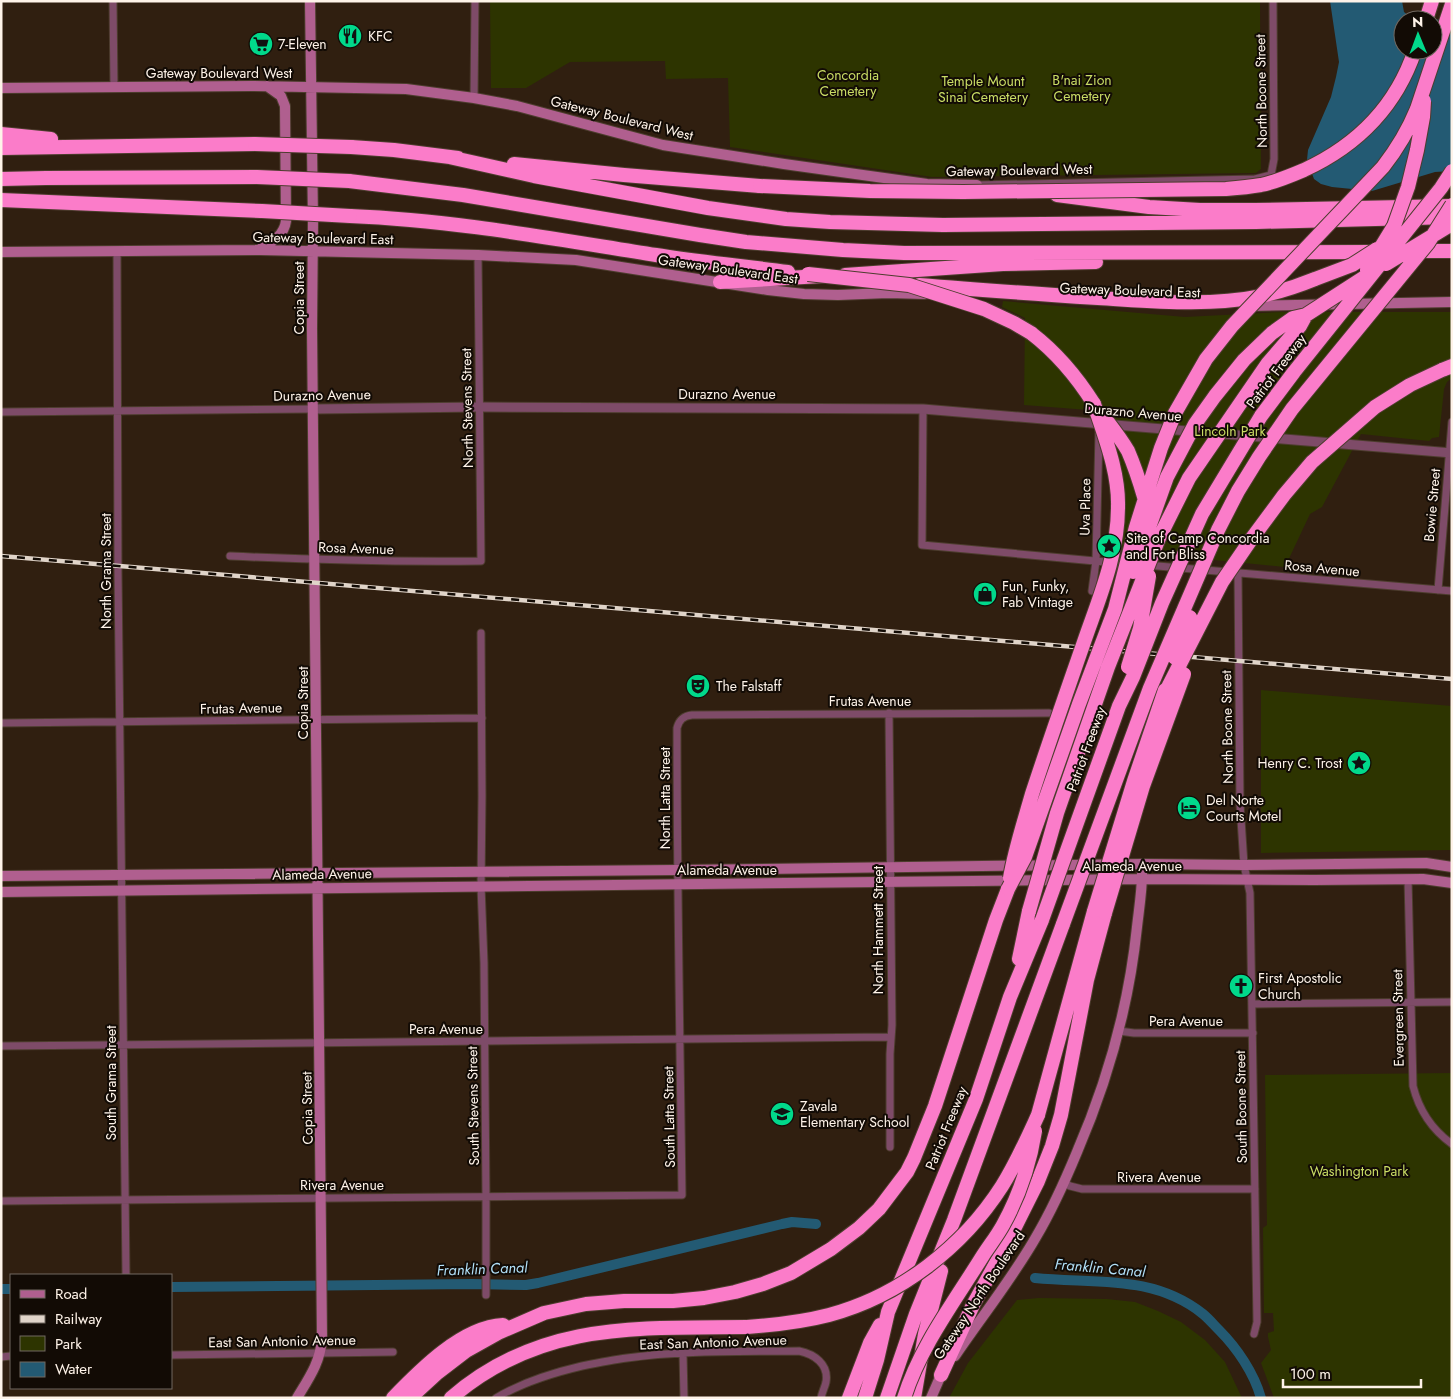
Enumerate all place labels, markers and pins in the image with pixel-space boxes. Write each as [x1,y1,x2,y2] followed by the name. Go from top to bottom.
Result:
[337,23,363,49] restaurant icon: KFC
[368,26,393,46] place label: KFC
[248,31,274,57] supermarket icon: 7-Eleven
[278,34,327,54] place label: 7-Eleven
[1126,528,1269,564] place label: Site of Camp Concordia and Fort Bliss
[1096,533,1122,559] place icon: Site of Camp Concordia and Fort Bliss
[1002,576,1073,612] place label: Fun, Funky, Fab Vintage
[972,581,998,607] shop icon: Fun, Funky, Fab Vintage
[685,673,711,699] theatre icon: The Falstaff
[716,676,783,696] place label: The Falstaff
[1346,750,1372,776] place icon: Henry C. Trost
[1257,753,1343,773] place label: Henry C. Trost
[1206,790,1281,826] place label: Del Norte Courts Motel
[1176,795,1202,821] hotel icon: Del Norte Courts Motel
[1258,968,1342,1004] place label: First Apostolic Church
[1228,973,1254,999] church icon: First Apostolic Church
[800,1096,910,1132] place label: Zavala Elementary School
[769,1101,795,1127] school or university icon: Zavala Elementary School

